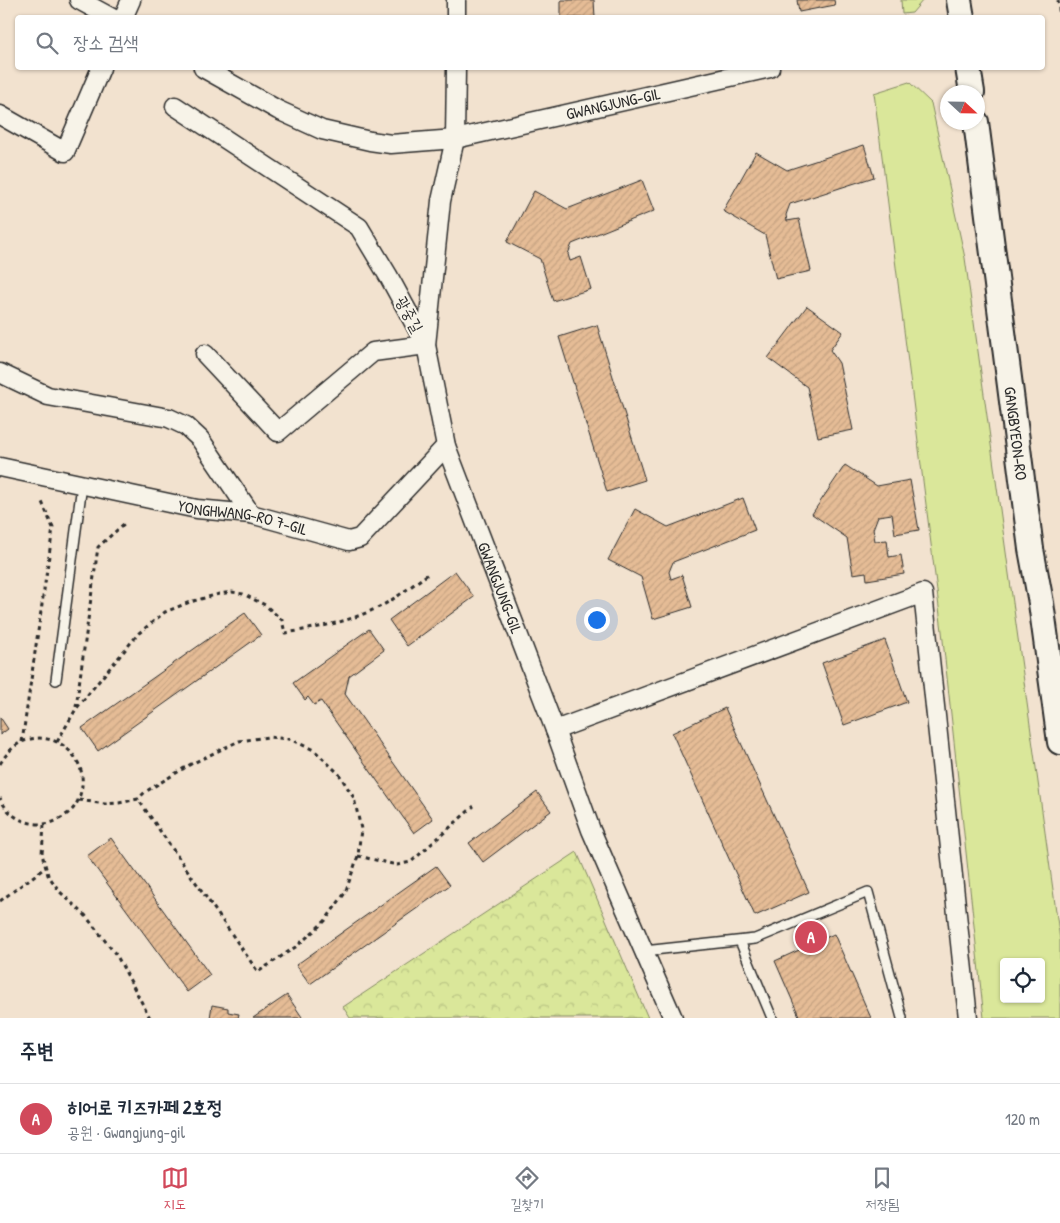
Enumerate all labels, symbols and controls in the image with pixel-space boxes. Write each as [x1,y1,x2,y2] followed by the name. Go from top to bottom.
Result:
[15,15,1045,70] search box
[33,29,61,57] icon: search
[73,29,139,55] text: 장소 검색
[564,82,663,125] street label: GWANGJUNG-GIL
[940,85,985,130] north arrow
[391,292,429,336] street label: 광중길
[999,385,1033,482] street label: GANGBYEON-RO
[176,494,310,540] street label: YONGHWANG-RO 7-GIL
[473,539,528,637] street label: GWANGJUNG-GIL
[584,607,610,633] your location
[795,918,827,956] pin: A
[1000,958,1045,1003] map controls
[1000,958,1045,1003] button: locate
[20,1036,54,1065] text: 주변
[67,1094,222,1120] text: 히어로 키즈카페 2호정
[32,1108,40,1130] text: A
[1005,1108,1040,1130] text: 120 m
[67,1121,185,1143] text: 공원 · Gwangjung-gil
[161,1164,189,1214] tab: 지도
[510,1164,544,1214] tab: 길찾기
[865,1164,899,1214] tab: 저장됨

